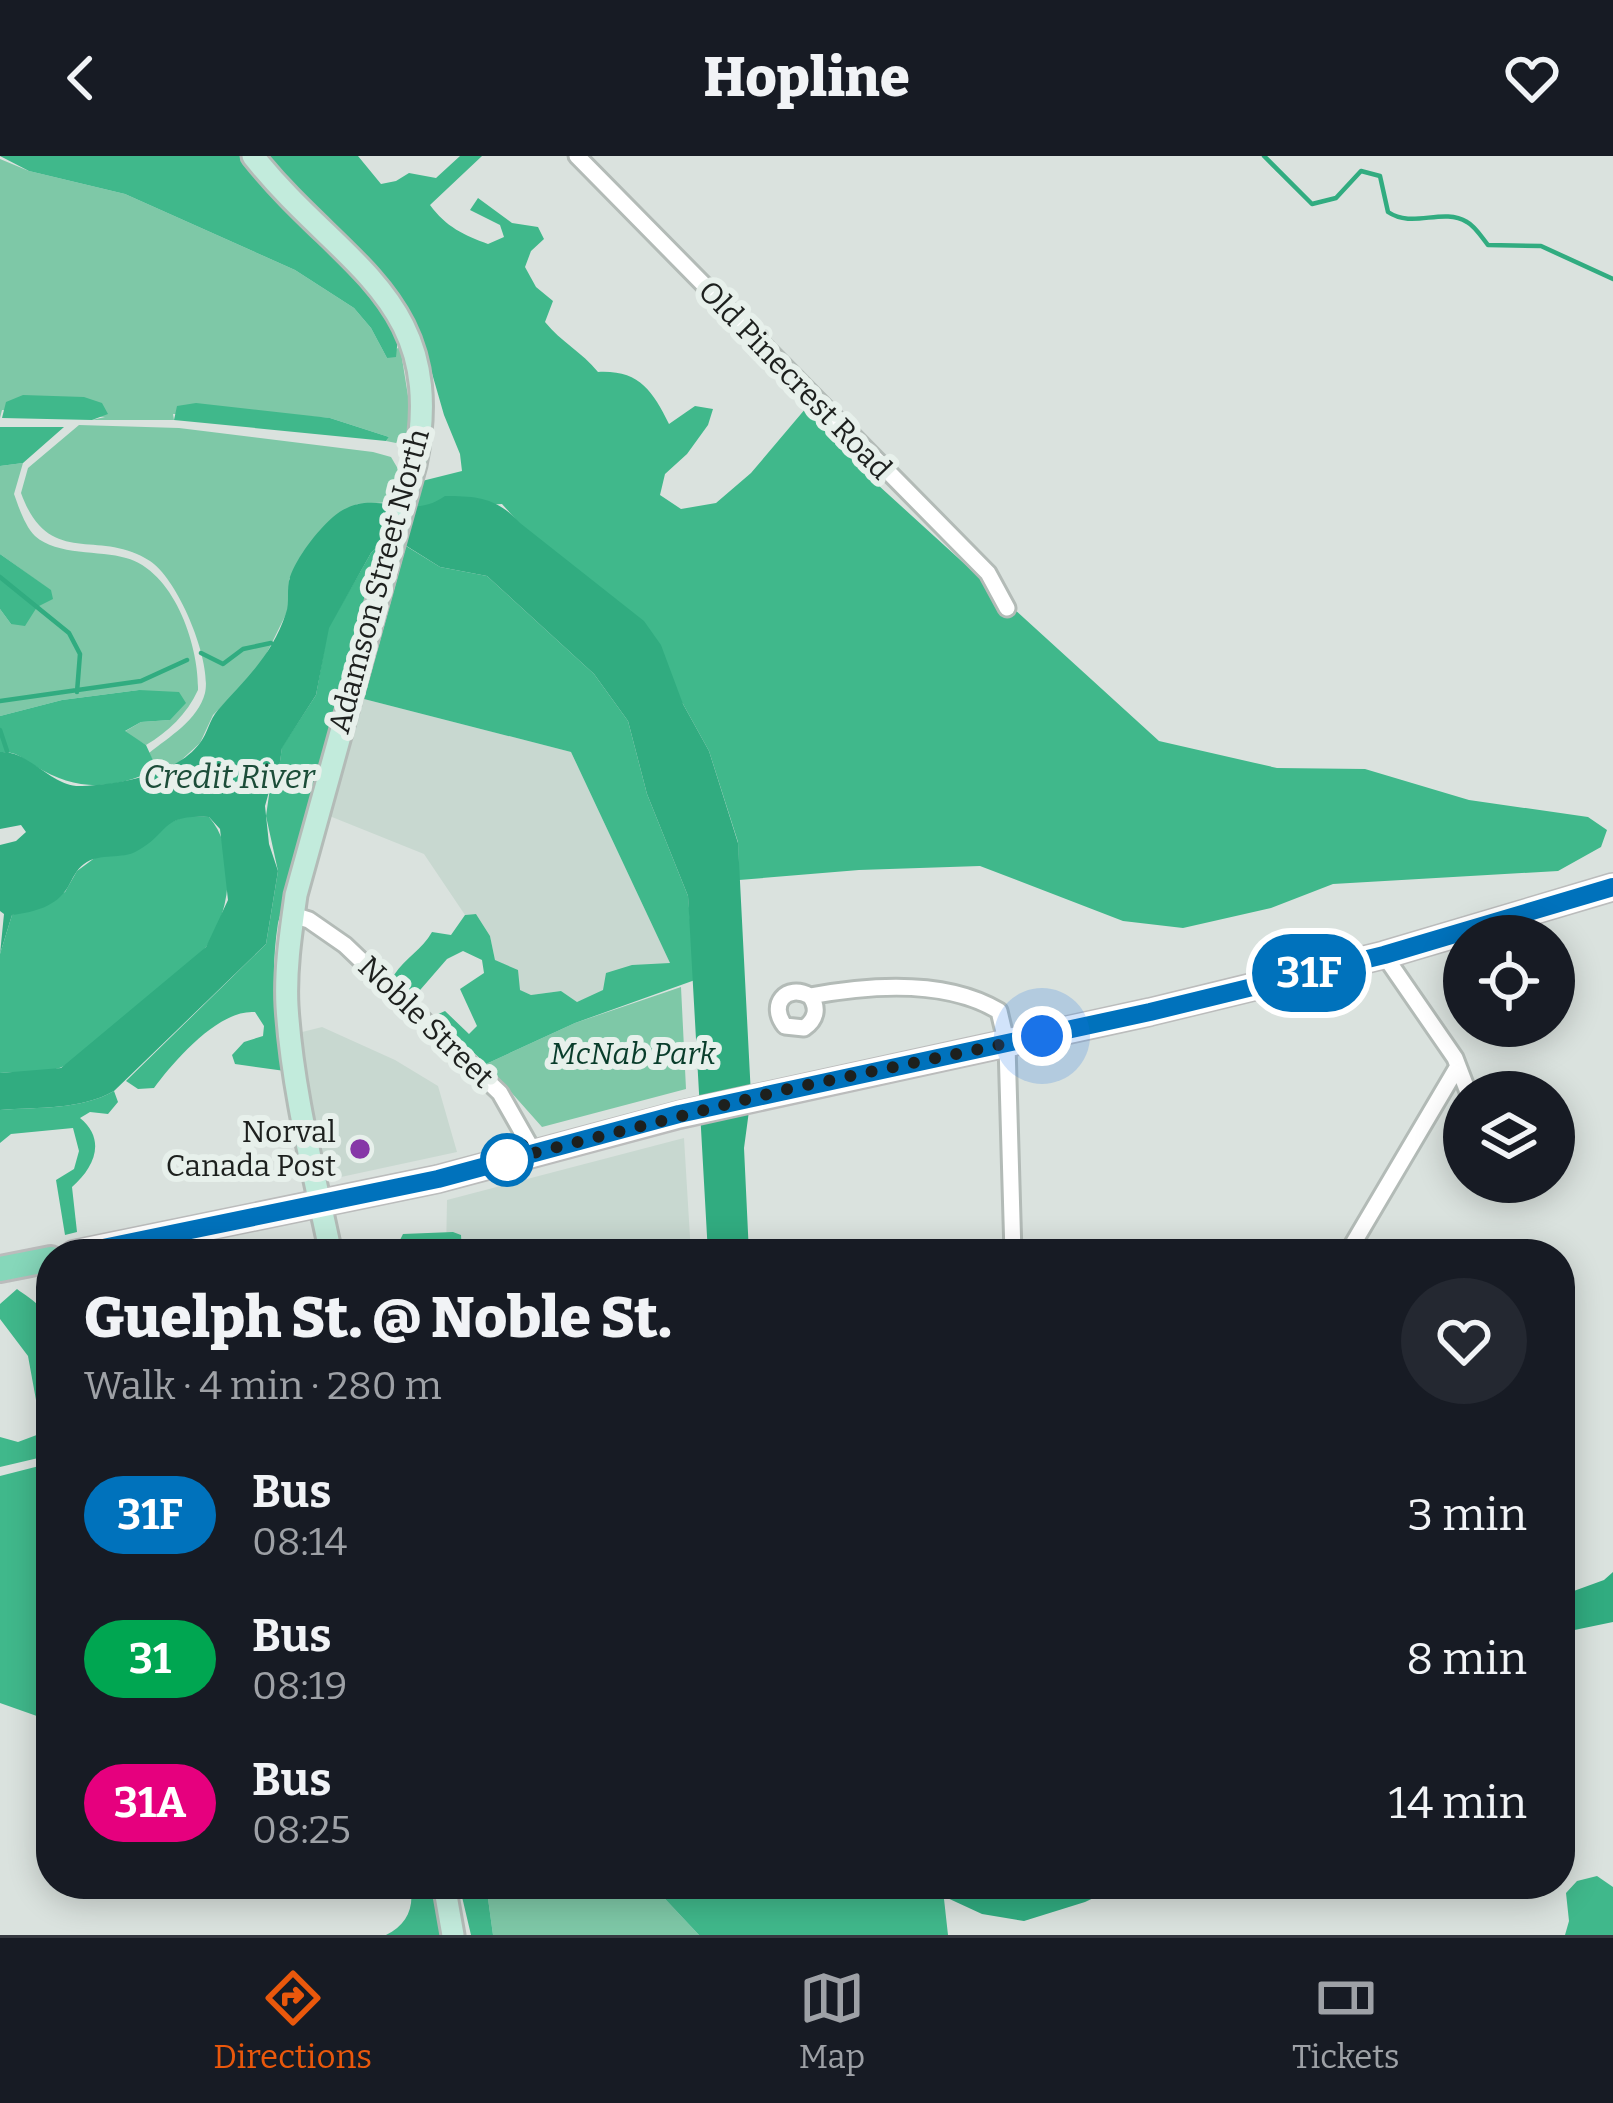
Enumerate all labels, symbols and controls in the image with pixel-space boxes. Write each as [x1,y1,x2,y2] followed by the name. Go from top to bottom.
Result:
[48,45,114,111] icon: back
[1499,45,1565,111] icon: heart
[703,46,910,110] text: Hopline
[691,273,899,487] street label: Old Pinecrest Road
[321,425,437,737] street label: Adamson Street North
[143,757,316,797] water label: Credit River
[1443,915,1575,1203] map controls
[1443,915,1575,1047] button: locate
[1240,934,1378,1012] line badge: 31F
[1276,948,1342,998] text: 31F
[351,949,501,1095] street label: Noble Street
[1012,1006,1072,1066] your location
[550,1036,716,1072] park label: McNab Park
[1443,1071,1575,1203] button: layers
[166,1114,336,1184] place label: Norval Canada Post
[482,1135,532,1185] unlabelled marker
[347,1136,373,1162] marker: Norval Canada Post
[1401,1278,1527,1404] button: heart
[84,1284,672,1352] text: Guelph St. @ Noble St.
[84,1363,442,1409] text: Walk · 4 min · 280 m
[252,1465,331,1519] text: Bus
[1408,1488,1527,1542] text: 3 min
[117,1490,183,1540] text: 31F
[252,1519,347,1565] text: 08:14
[252,1609,331,1663] text: Bus
[1406,1632,1527,1686] text: 8 min
[129,1634,171,1684] text: 31
[252,1663,347,1709] text: 08:19
[252,1753,331,1807] text: Bus
[1389,1776,1527,1830] text: 14 min
[114,1778,186,1828] text: 31A
[252,1807,351,1853] text: 08:25
[213,1965,372,2077] tab: Directions
[799,1965,865,2077] tab: Map
[1292,1965,1400,2077] tab: Tickets

